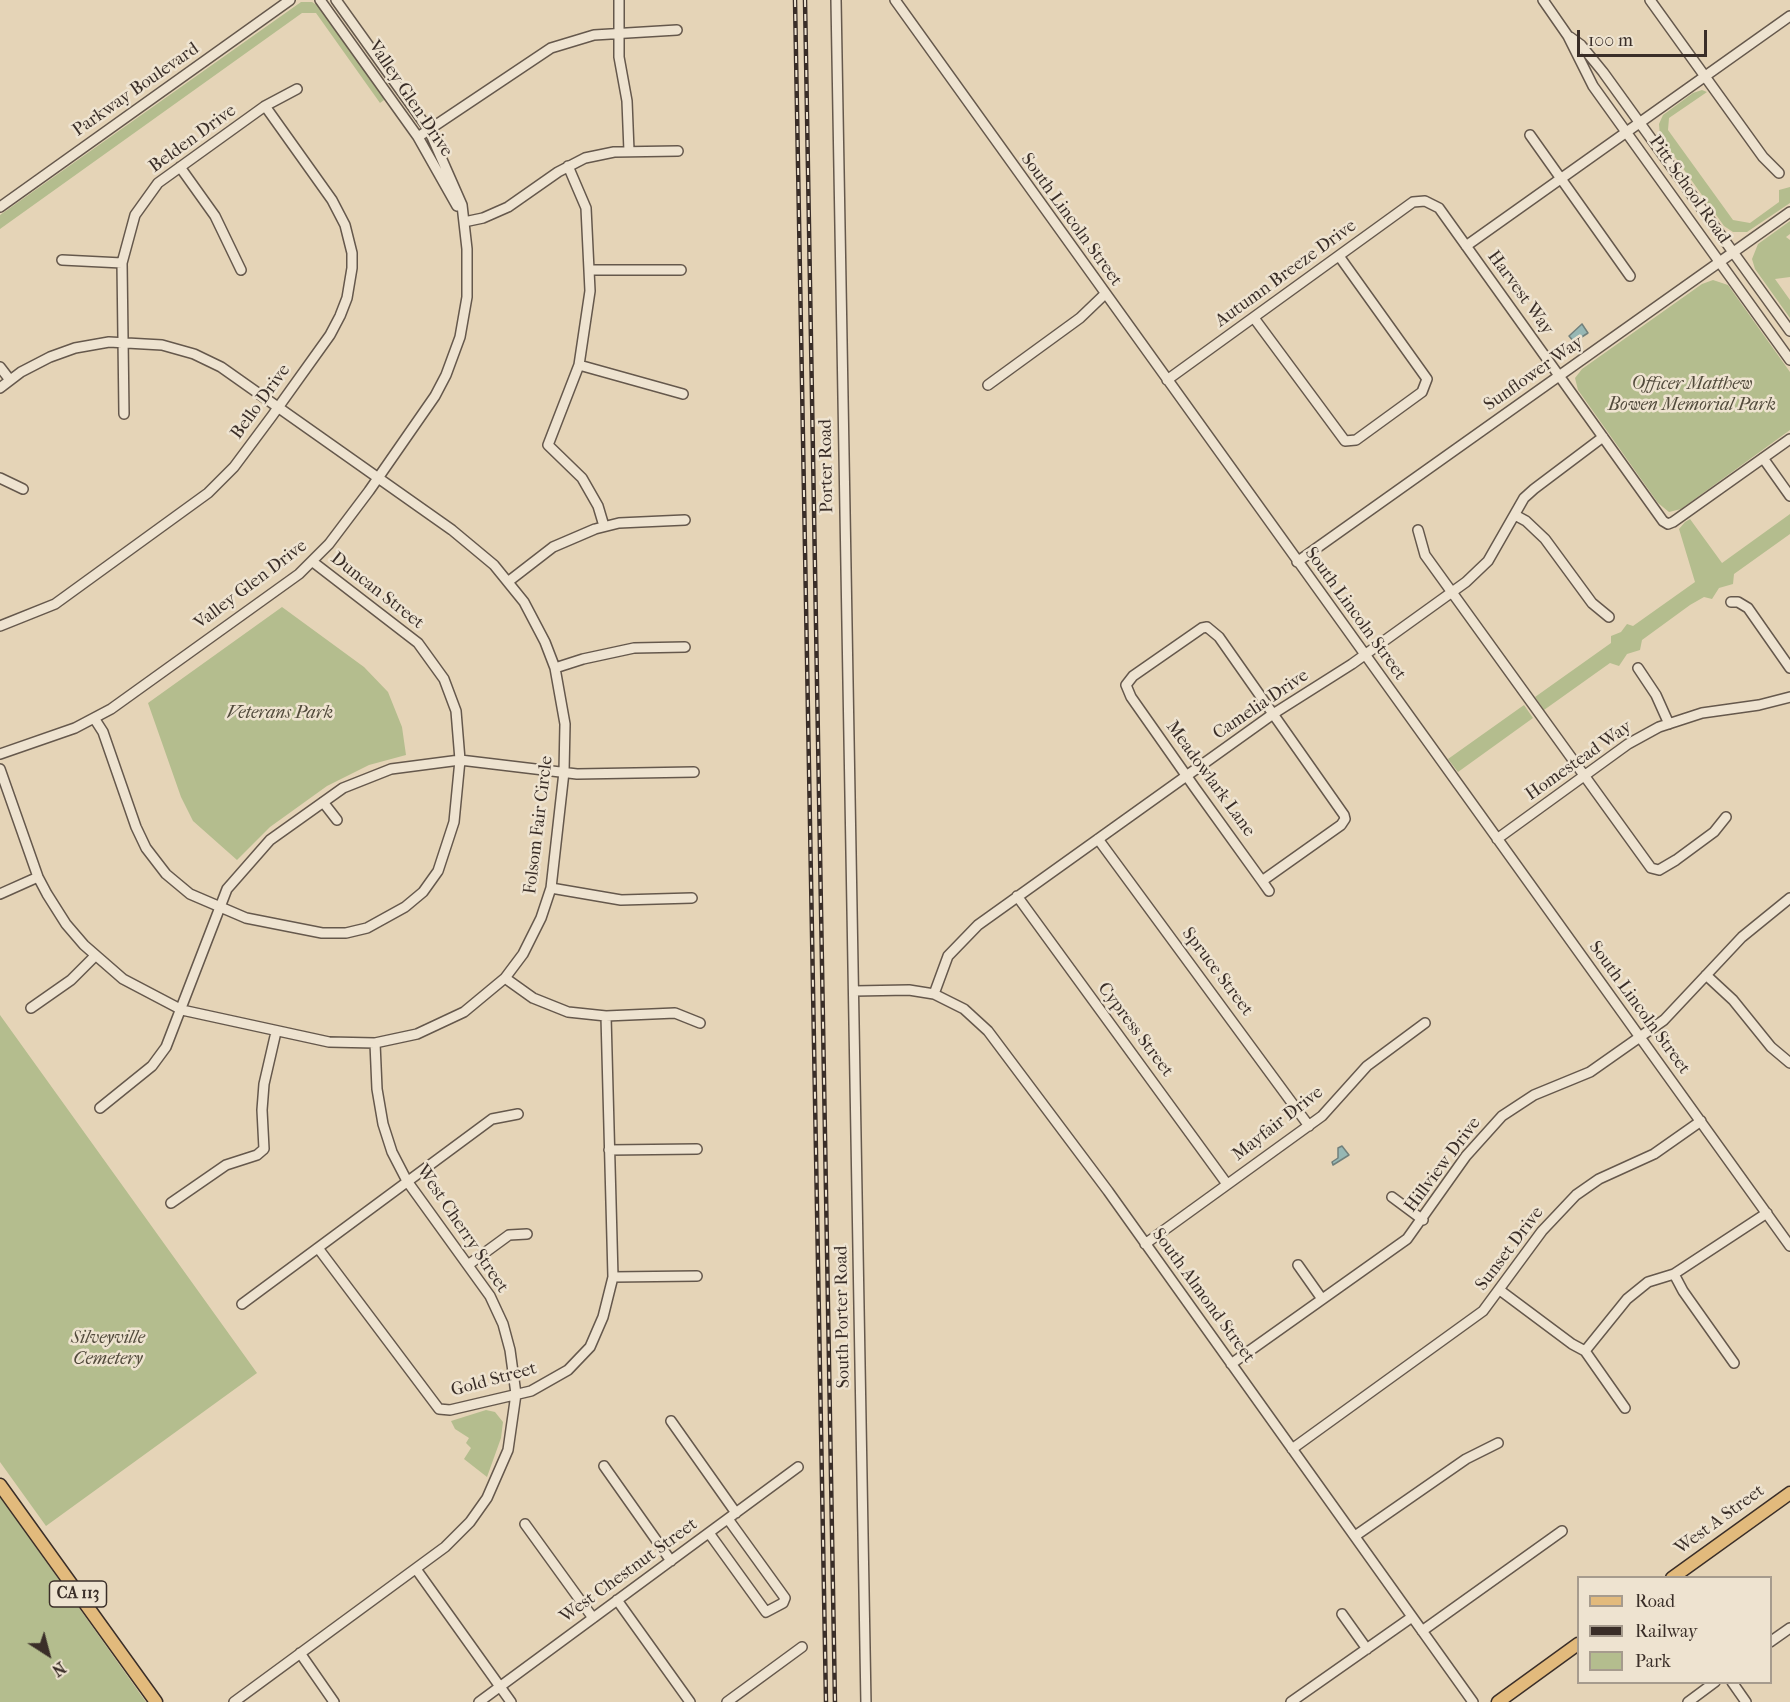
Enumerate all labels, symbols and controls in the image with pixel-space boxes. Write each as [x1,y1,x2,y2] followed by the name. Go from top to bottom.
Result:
[1580,18,1710,56] scale bar
[1588,30,1633,51] text: 100 m
[363,37,457,161] street label: Valley Glen Drive
[69,38,203,142] street label: Parkway Boulevard
[145,100,241,178] street label: Belden Drive
[1644,132,1734,248] street label: Pitt School Road
[1016,149,1126,291] street label: South Lincoln Street
[1211,216,1361,332] street label: Autumn Breeze Drive
[1482,247,1558,339] street label: Harvest Way
[1480,332,1588,416] street label: Sunflower Way
[227,360,295,444] street label: Bello Drive
[1608,374,1776,416] park label: Officer Matthew Bowen Memorial Park
[815,419,839,513] street label: Porter Road
[190,536,312,634] street label: Valley Glen Drive
[1300,543,1410,685] street label: South Lincoln Street
[326,548,428,634] street label: Duncan Street
[1209,665,1313,745] street label: Camelia Drive
[227,703,333,725] park label: Veterans Park
[1522,716,1636,806] street label: Homestead Way
[1161,717,1259,841] street label: Meadowlark Lane
[520,755,558,895] street label: Folsom Fair Circle
[1177,924,1257,1020] street label: Spruce Street
[1584,937,1694,1079] street label: South Lincoln Street
[1093,979,1177,1081] street label: Cypress Street
[1228,1082,1328,1166] street label: Mayfair Drive
[1400,1113,1486,1217] street label: Hillview Drive
[411,1161,513,1297] street label: West Cherry Street
[1471,1203,1549,1295] street label: Sunset Drive
[1147,1225,1259,1367] street label: South Almond Street
[831,1245,855,1389] street label: South Porter Road
[71,1328,145,1370] park label: Silveyville Cemetery
[449,1358,539,1402] street label: Gold Street
[1671,1480,1769,1560] street label: West A Street
[556,1514,702,1628] street label: West Chestnut Street
[1577,1576,1772,1684] legend
[50,1581,106,1607] road number: CA 113
[1635,1591,1675,1612] text: Road
[1635,1621,1698,1642] text: Railway
[18,1624,78,1684] north arrow
[1635,1651,1671,1672] text: Park
[48,1658,69,1680] text: N

